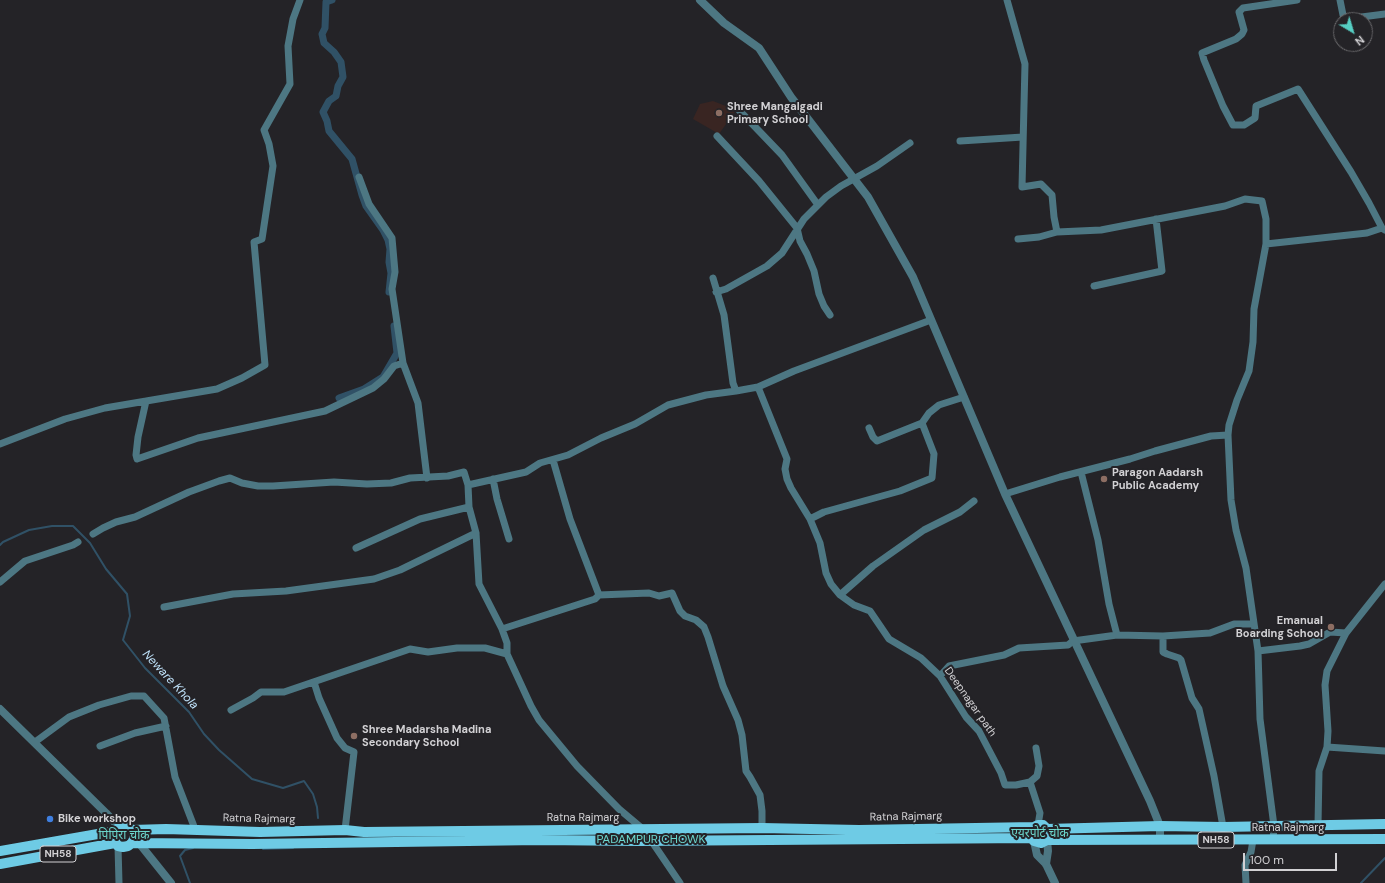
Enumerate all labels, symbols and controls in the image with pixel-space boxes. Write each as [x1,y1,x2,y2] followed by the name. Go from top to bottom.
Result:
[1333,12,1373,52] north arrow
[1352,33,1367,49] text: N
[727,100,823,126] place label: Shree Mangalgadi Primary School
[714,108,724,118] marker: Shree Mangalgadi Primary School
[1112,466,1203,492] place label: Paragon Aadarsh Public Academy
[1099,474,1109,484] marker: Paragon Aadarsh Public Academy
[1236,614,1323,640] place label: Emanual Boarding School
[1326,622,1336,632] marker: Emanual Boarding School
[139,647,201,713] water label: Neware Khola
[941,665,999,739] street label: Deepnagar path
[362,723,491,749] place label: Shree Madarsha Madina Secondary School
[349,731,359,741] marker: Shree Madarsha Madina Secondary School
[870,810,942,824] street label: Ratna Rajmarg
[547,811,619,825] street label: Ratna Rajmarg
[58,812,136,826] place label: Bike workshop
[223,812,295,826] street label: Ratna Rajmarg
[45,814,55,824] marker: Bike workshop
[1252,821,1324,835] street label: Ratna Rajmarg
[1011,827,1069,841] district label: एयरपोर्ट चोक
[99,829,149,843] district label: पिपिरा चोक
[1198,832,1234,848] road number: NH58
[589,833,713,847] district label: PADAMPUR CHOWK
[1245,845,1339,871] scale bar
[40,846,76,862] road number: NH58
[1250,852,1284,868] text: 100 m

